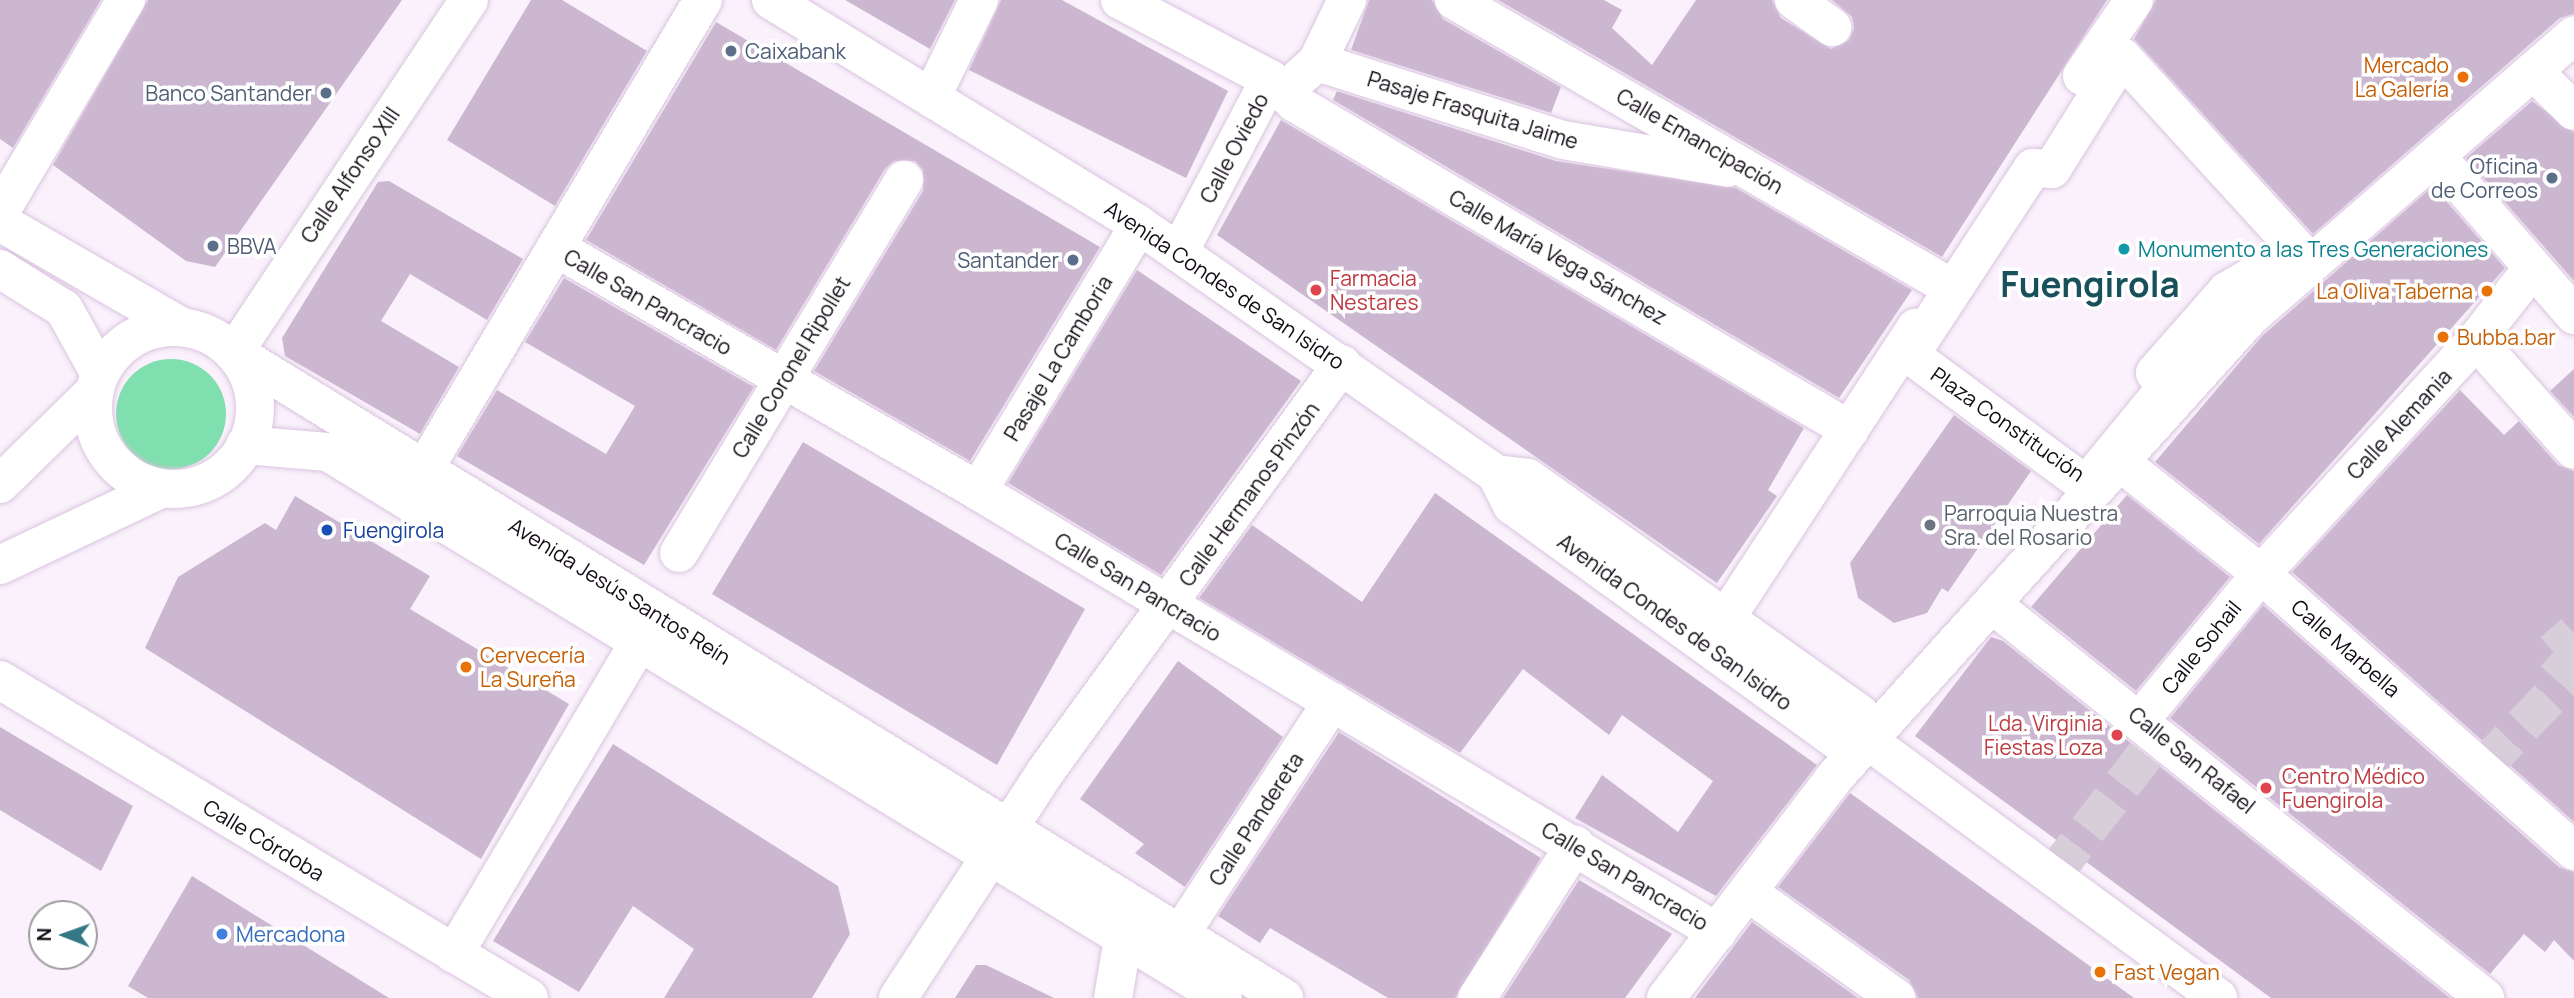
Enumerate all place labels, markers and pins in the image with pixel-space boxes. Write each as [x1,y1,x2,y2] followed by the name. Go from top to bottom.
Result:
[745,38,846,64] place label: Caixabank
[723,43,739,59] marker: Caixabank
[2355,52,2449,102] place label: Mercado La Galería
[2455,69,2471,85] marker: Mercado La Galería
[145,80,312,106] place label: Banco Santander
[318,85,334,101] marker: Banco Santander
[2431,153,2538,203] place label: Oficina de Correos
[2544,170,2560,186] marker: Oficina de Correos
[227,233,277,259] place label: BBVA
[2138,236,2488,262] place label: Monumento a las Tres Generaciones
[205,238,221,254] marker: BBVA
[2116,241,2132,257] marker: Monumento a las Tres Generaciones
[957,247,1059,273] place label: Santander
[1065,252,1081,268] marker: Santander
[1330,265,1418,315] place label: Farmacia Nestares
[2316,278,2473,304] place label: La Oliva Taberna
[1308,282,1324,298] marker: Farmacia Nestares
[2479,283,2495,299] marker: La Oliva Taberna
[2457,324,2556,350] place label: Bubba.bar
[2435,329,2451,345] marker: Bubba.bar
[1944,500,2118,550] place label: Parroquia Nuestra Sra. del Rosario
[343,517,444,543] place label: Fuengirola
[1922,517,1938,533] marker: Parroquia Nuestra Sra. del Rosario
[317,520,337,540] marker: Fuengirola
[480,642,585,692] place label: Cervecería La Sureña
[458,659,474,675] marker: Cervecería La Sureña
[1984,710,2103,760] place label: Lda. Virginia Fiestas Loza
[2109,727,2125,743] marker: Lda. Virginia Fiestas Loza
[2282,763,2425,813] place label: Centro Médico Fuengirola
[2256,778,2276,798] marker: Centro Médico Fuengirola
[236,921,346,947] place label: Mercadona
[214,926,230,942] marker: Mercadona
[2114,959,2220,985] place label: Fast Vegan
[2092,964,2108,980] marker: Fast Vegan

